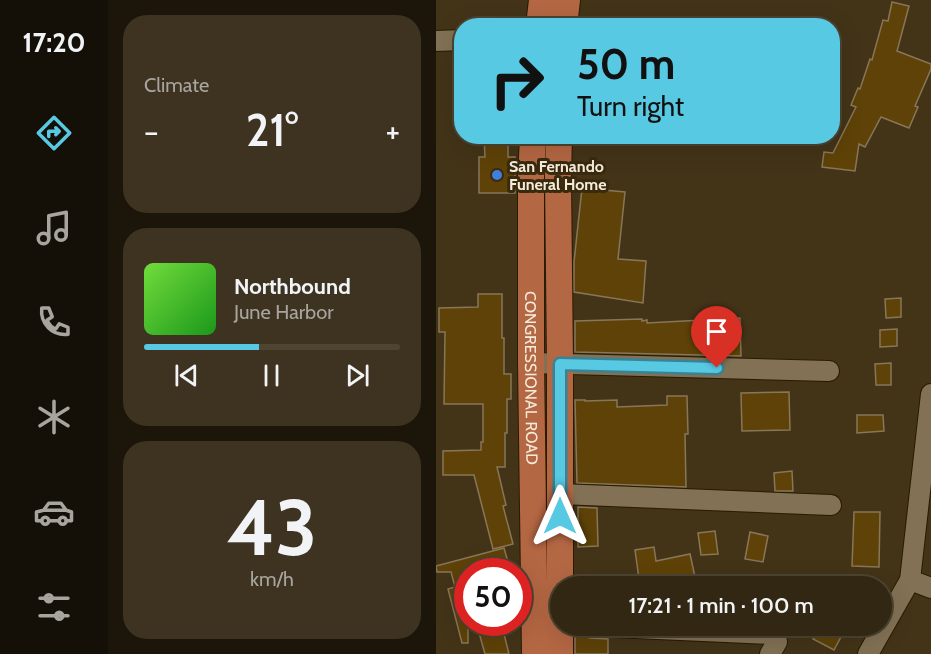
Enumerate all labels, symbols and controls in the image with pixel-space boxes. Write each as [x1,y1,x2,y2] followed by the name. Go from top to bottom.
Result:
[22,26,86,59] text: 17:20
[577,38,675,90] text: 50 m
[478,42,556,120] icon: right
[144,73,209,97] text: Climate
[577,90,684,123] text: Turn right
[246,103,298,157] text: 21°
[144,111,159,151] text: −
[385,111,400,151] text: +
[33,112,75,154] icon: directions
[509,157,607,194] place label: San Fernando Funeral Home
[490,168,504,182] marker: San Fernando Funeral Home
[33,207,75,249] icon: music
[234,273,351,300] text: Northbound
[522,291,542,465] street label: CONGRESSIONAL ROAD
[234,300,334,324] text: June Harbor
[33,301,75,343] icon: phone
[691,306,742,368] pin
[700,315,733,348] icon: arrive
[170,359,203,392] icon: previous
[255,359,288,392] icon: pause
[341,359,374,392] icon: next
[33,396,75,438] icon: climate
[227,480,317,575] text: 43
[528,484,592,548] position arrow
[33,491,75,533] icon: car
[454,558,532,636] speed limit sign: 50
[250,567,294,591] text: km/h
[33,586,75,628] icon: filters
[628,592,814,619] text: 17:21 · 1 min · 100 m

